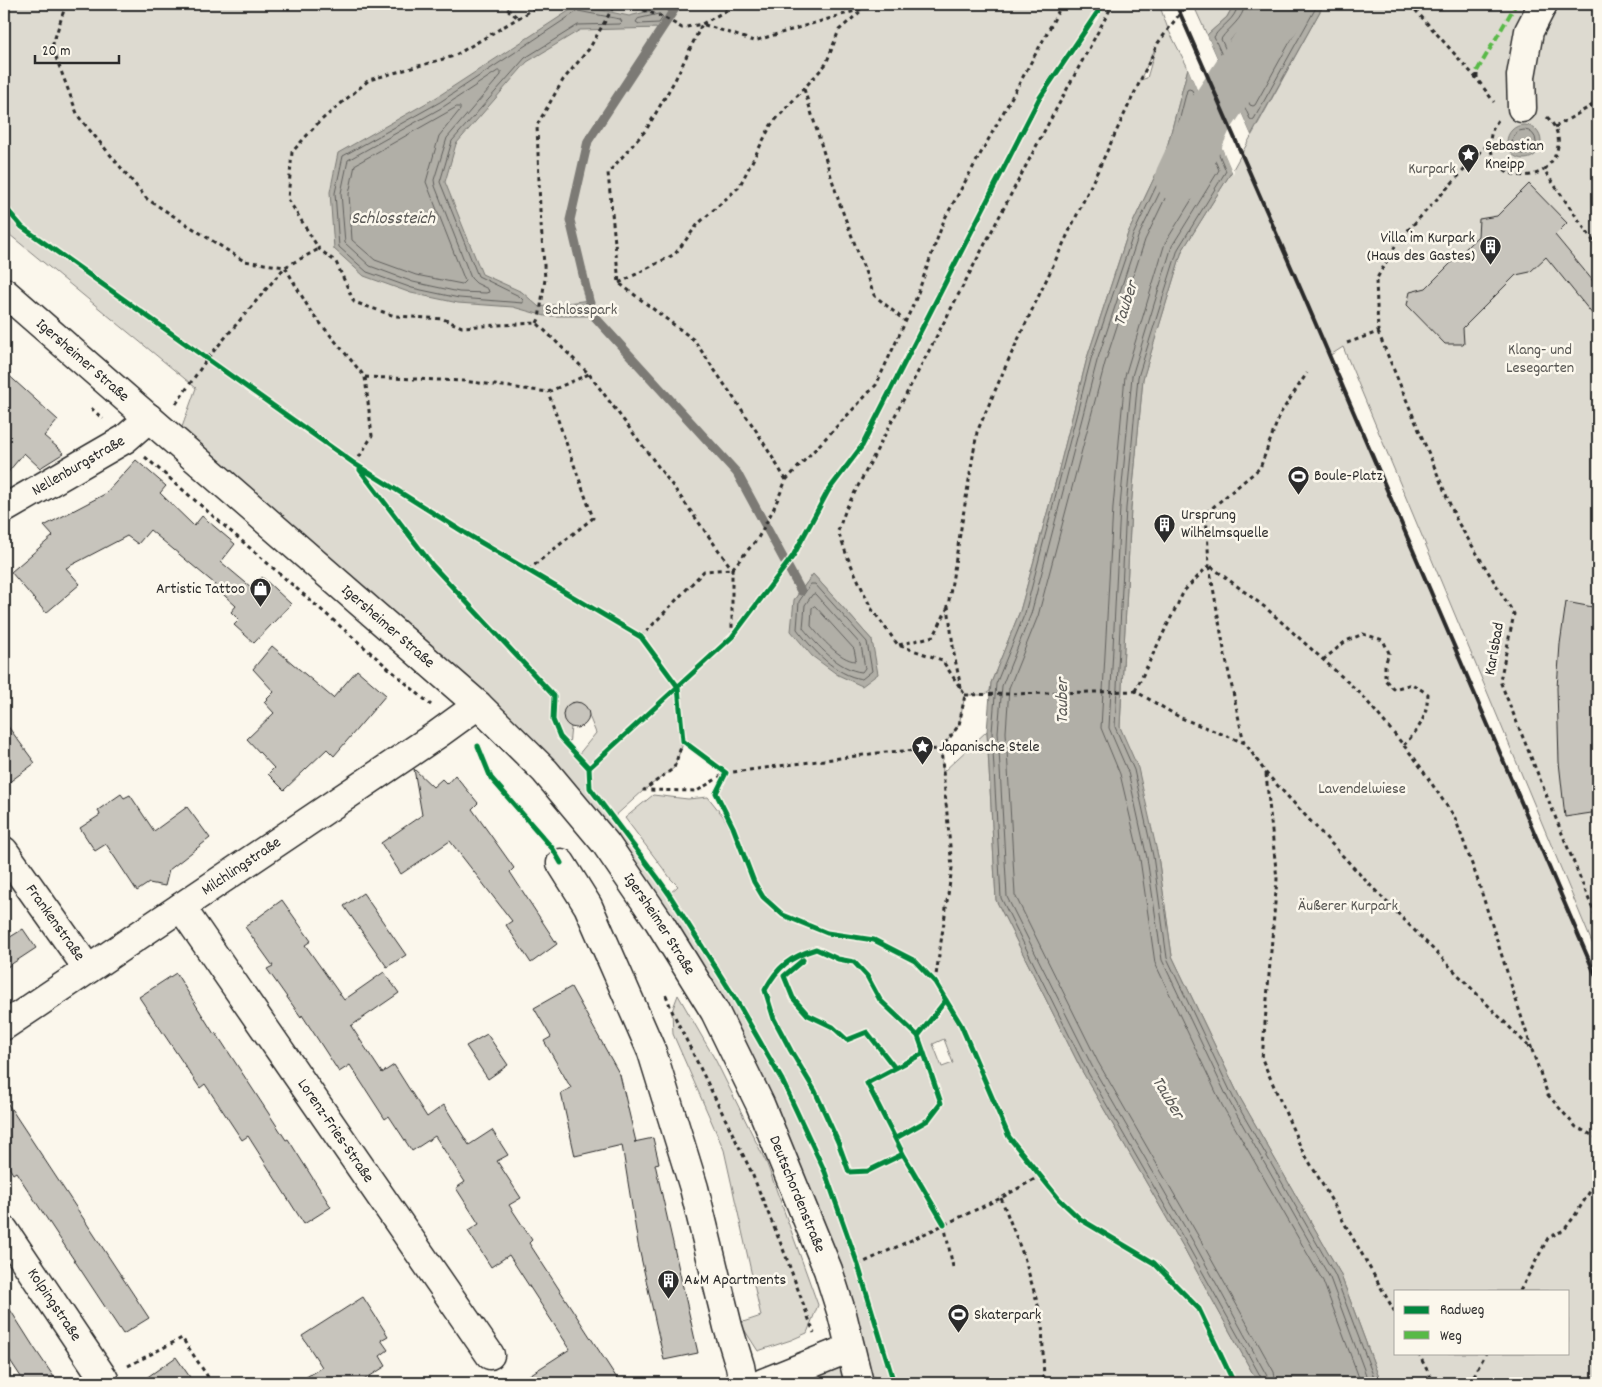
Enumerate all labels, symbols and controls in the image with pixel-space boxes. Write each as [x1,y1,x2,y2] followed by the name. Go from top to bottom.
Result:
[35,32,119,64] scale bar
[42,41,70,63] text: 20 m
[1485,135,1544,176] place label: Sebastian Kneipp
[1457,143,1481,174] place icon: Sebastian Kneipp
[1408,158,1456,181] park label: Kurpark
[351,207,436,232] water label: Schlossteich
[1367,227,1475,268] place label: Villa im Kurpark (Haus des Gastes)
[1479,235,1503,266] building icon: Villa im Kurpark (Haus des Gastes)
[1108,276,1147,330] water label: Tauber
[545,299,617,322] park label: Schlosspark
[30,313,134,408] street label: Igersheimer Straße
[1506,339,1574,380] park label: Klang- und Lesegarten
[27,430,129,502] street label: Nellenburgstraße
[1286,464,1310,495] sports icon: Boule-Platz
[1314,465,1382,488] place label: Boule-Platz
[1181,504,1269,545] place label: Ursprung Wilhelmsquelle
[1153,512,1177,543] building icon: Ursprung Wilhelmsquelle
[249,577,273,608] shop icon: Artistic Tattoo
[156,578,245,601] place label: Artistic Tattoo
[336,579,440,674] street label: Igersheimer Straße
[1479,621,1511,677] street label: Karlsbad
[1051,676,1076,724] water label: Tauber
[911,735,935,766] place icon: Japanische Stele
[939,736,1040,759] place label: Japanische Stele
[1318,778,1406,801] park label: Lavendelwiese
[197,831,286,902] street label: Milchlingstraße
[618,868,701,980] street label: Igersheimer Straße
[20,879,90,966] street label: Frankenstraße
[1298,895,1398,918] park label: Äußerer Kurpark
[1144,1072,1191,1126] water label: Tauber
[291,1074,380,1188] street label: Lorenz-Fries-Straße
[763,1132,831,1256] street label: Deutschordenstraße
[21,1264,87,1346] street label: Kolpingstraße
[656,1268,680,1299] building icon: A&M Apartments
[684,1269,787,1292] place label: A&M Apartments
[1394,1290,1570,1354] legend
[1440,1300,1484,1322] text: Radweg
[946,1303,970,1334] sports icon: Skaterpark
[974,1304,1041,1327] place label: Skaterpark
[1440,1326,1462,1348] text: Weg

